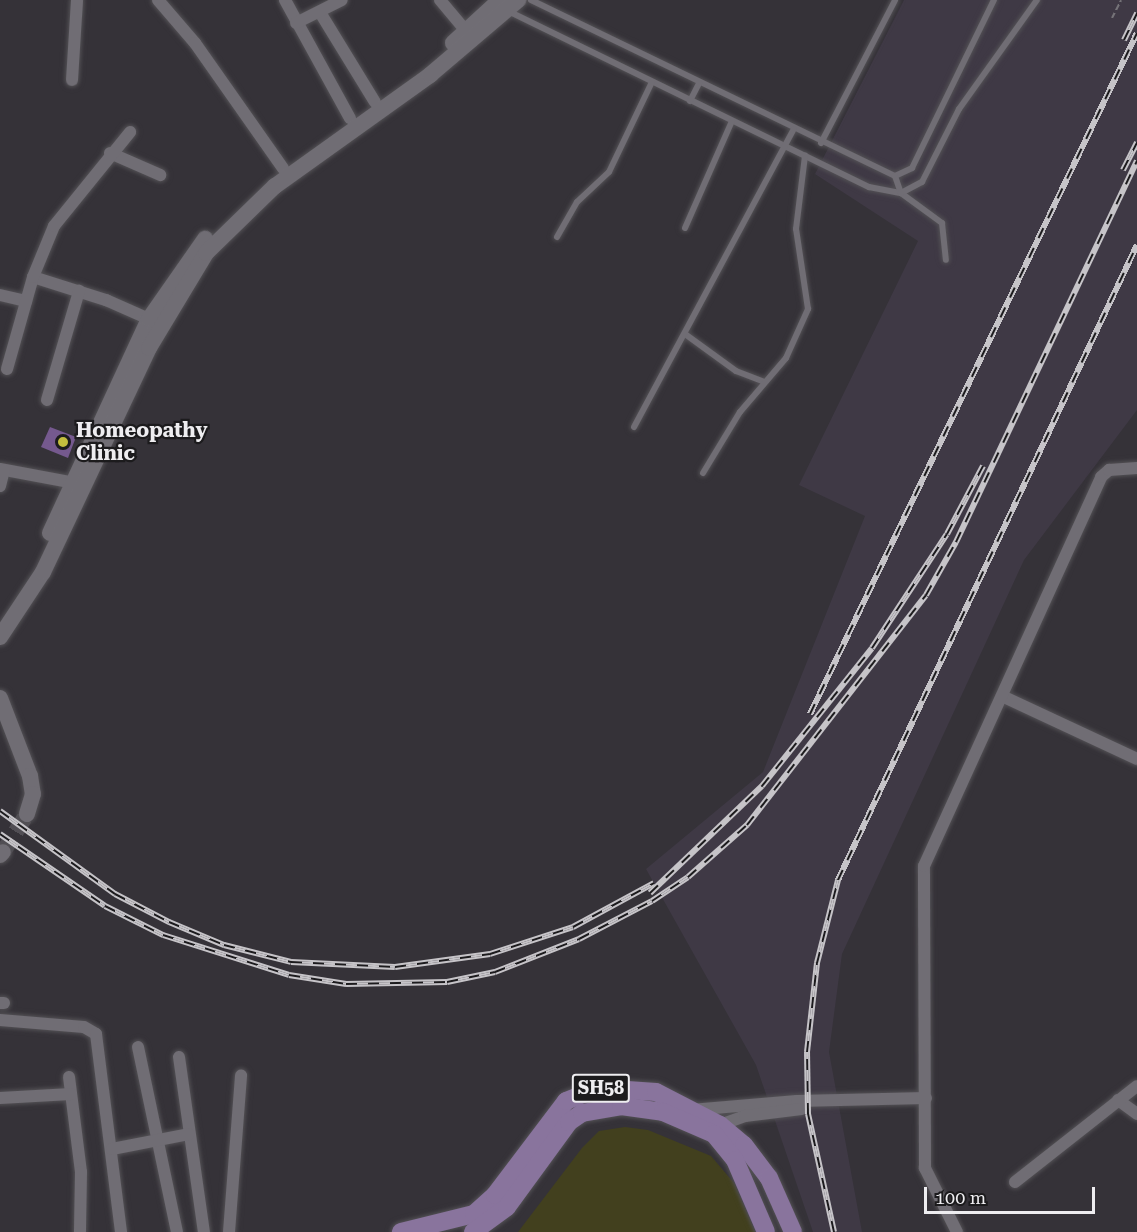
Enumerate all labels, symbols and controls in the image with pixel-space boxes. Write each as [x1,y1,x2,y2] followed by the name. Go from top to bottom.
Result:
[76,418,208,465] place label: Homeopathy Clinic
[54,433,72,451] marker: Homeopathy Clinic
[571,1073,631,1103] road number: SH58
[927,1175,1098,1213] scale bar
[935,1187,986,1208] text: 100 m

